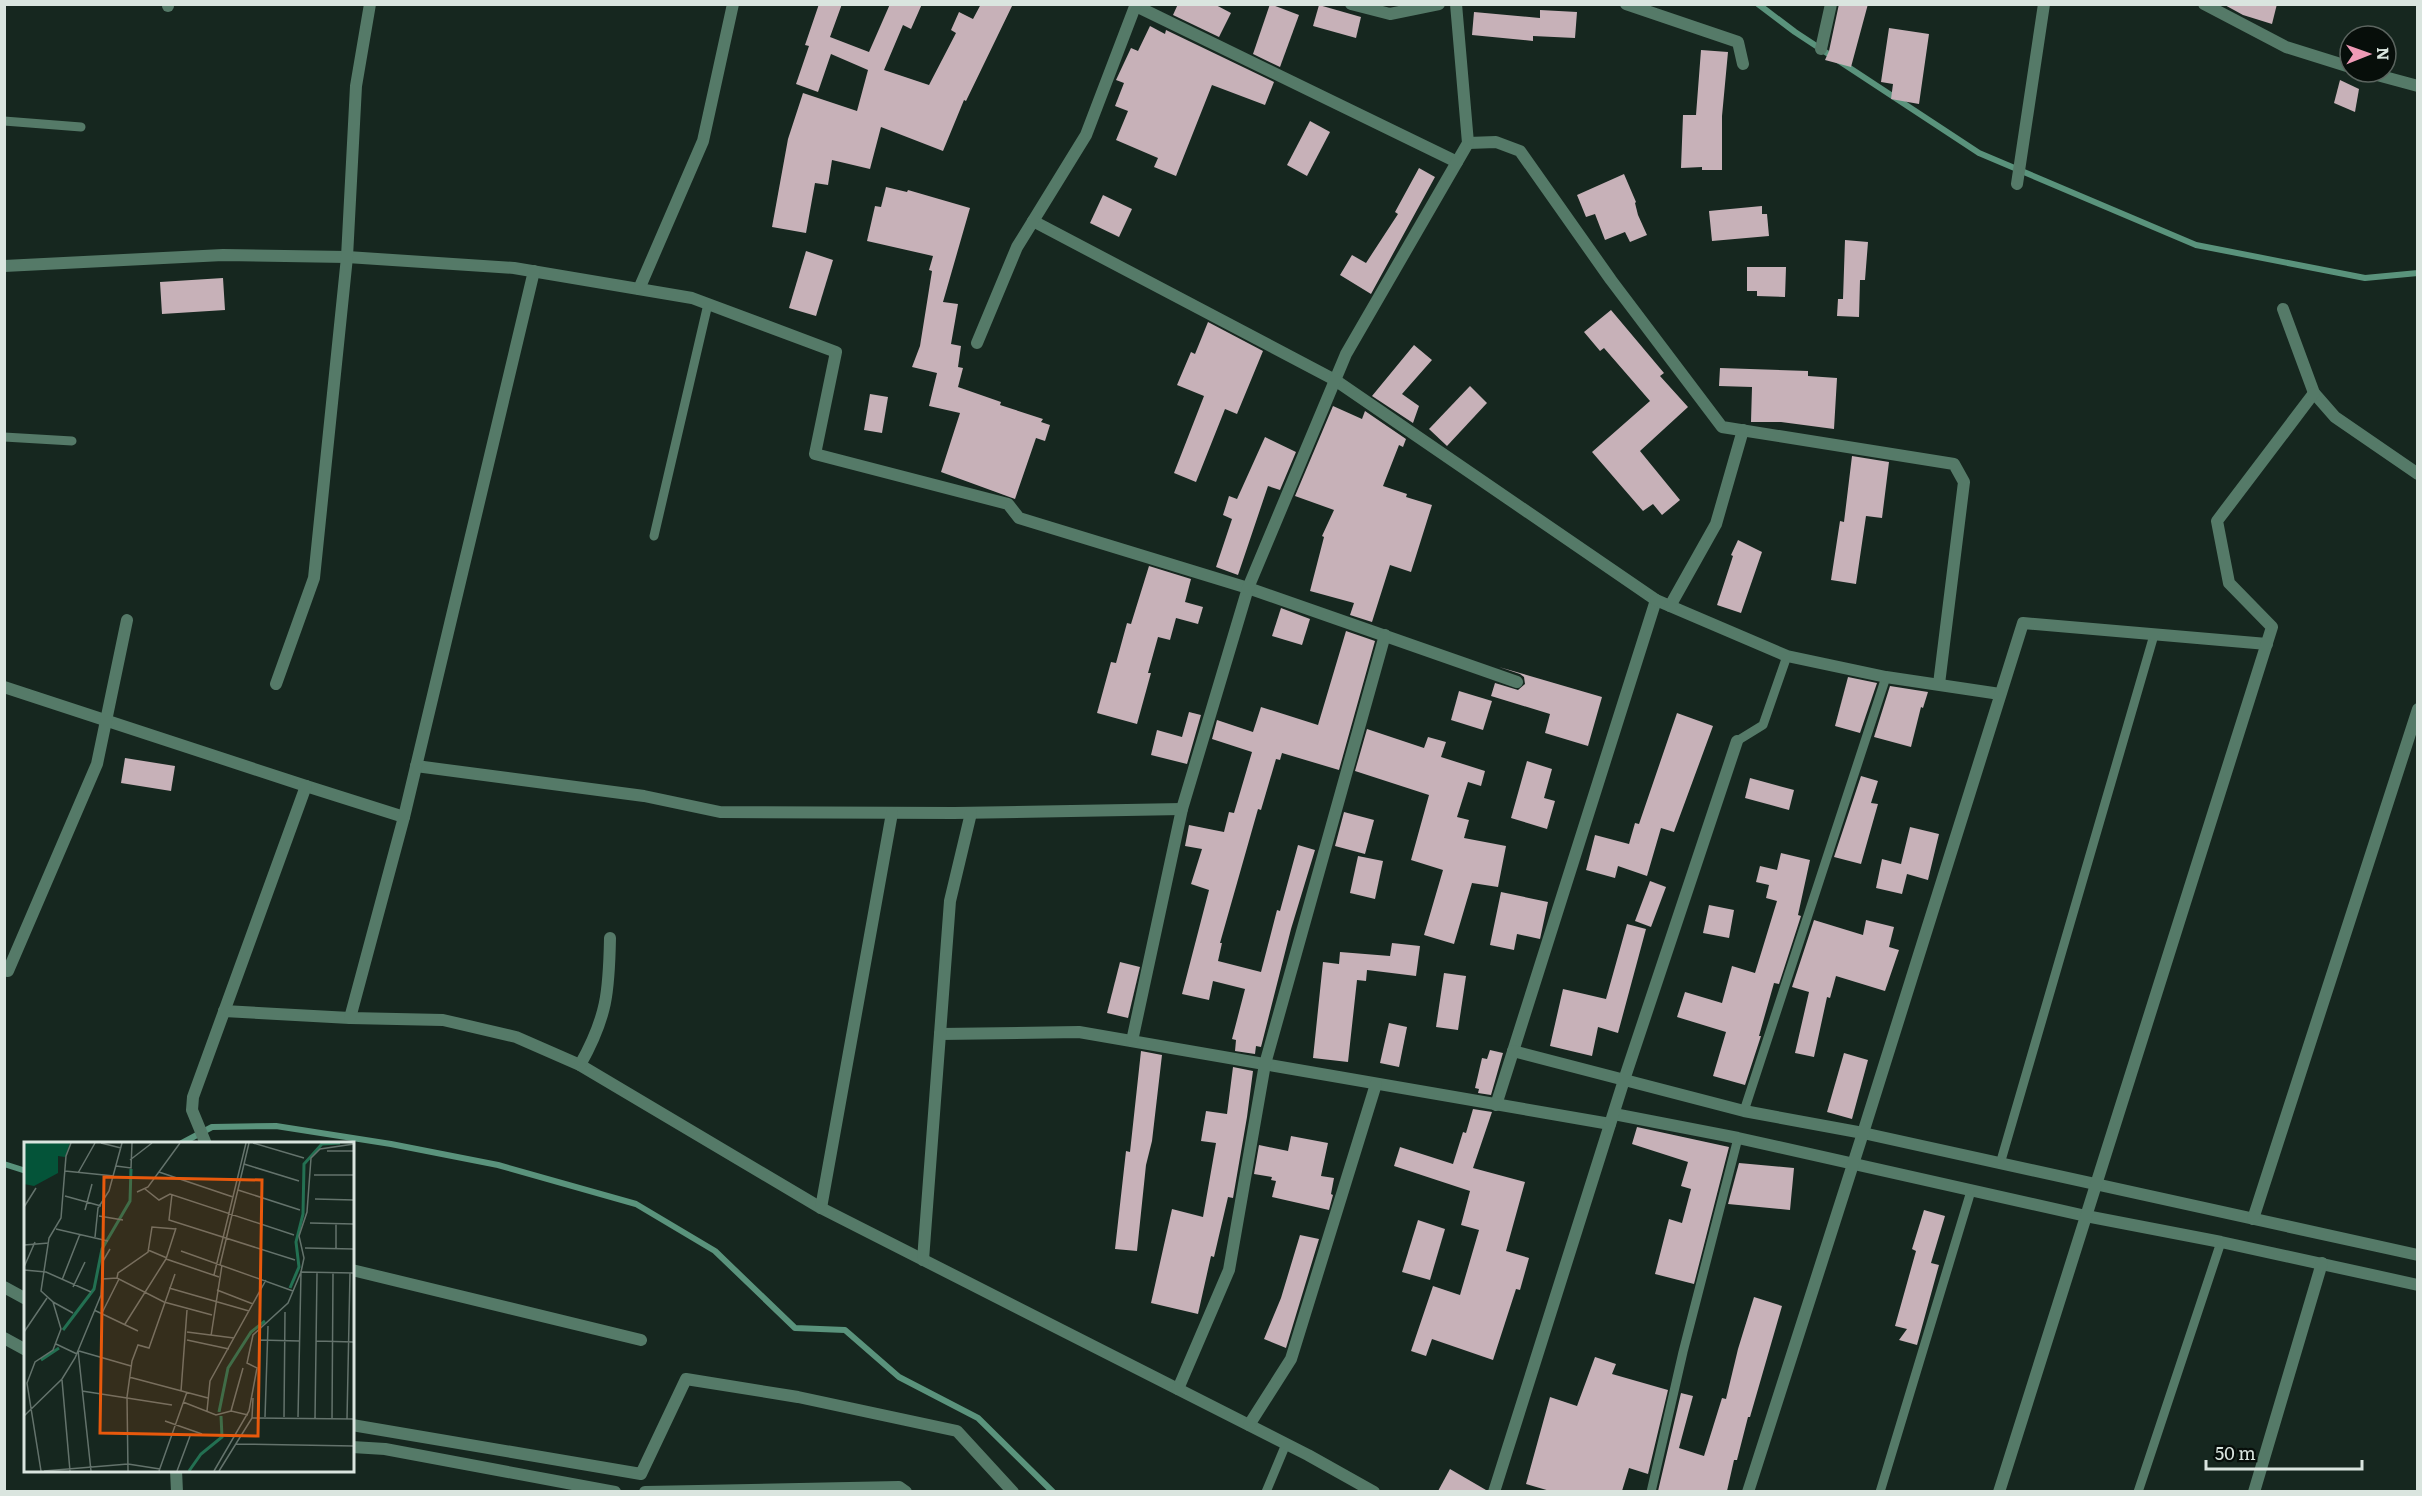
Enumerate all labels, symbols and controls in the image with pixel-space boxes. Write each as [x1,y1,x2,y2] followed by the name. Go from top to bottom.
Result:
[2338,24,2398,84] north arrow
[2372,47,2396,61] text: N
[24,1142,354,1472] inset map
[2206,1433,2362,1471] scale bar
[2215,1439,2256,1466] text: 50 m

